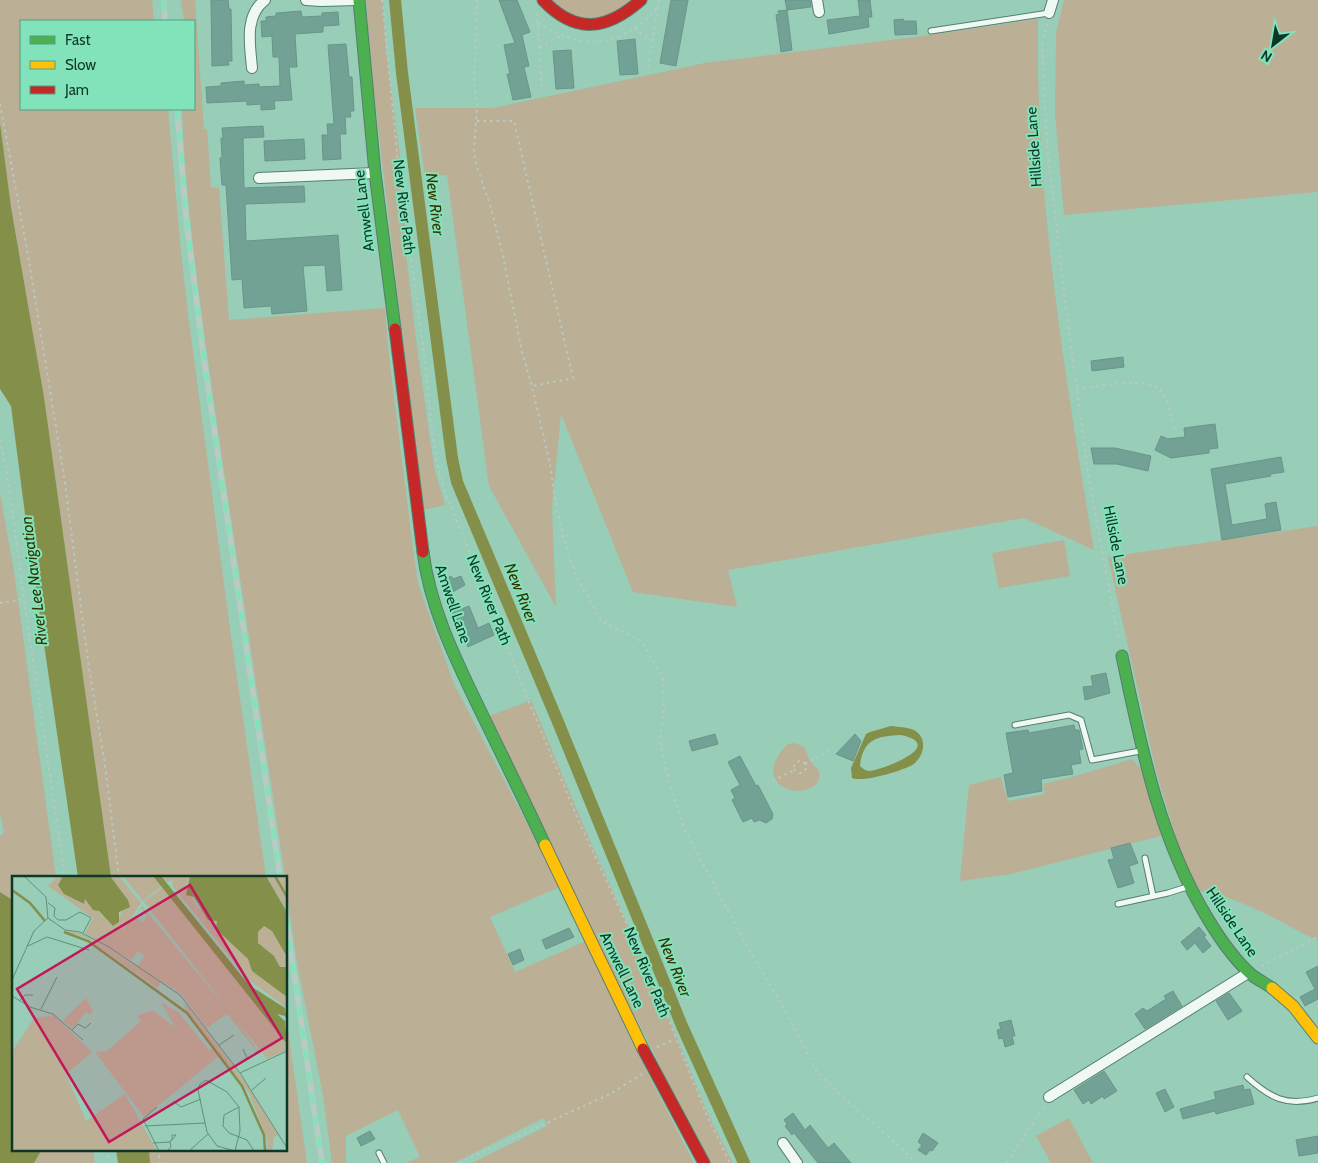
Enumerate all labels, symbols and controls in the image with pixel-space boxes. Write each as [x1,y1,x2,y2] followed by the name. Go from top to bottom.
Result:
[20,20,195,110] legend
[1248,20,1298,70] north arrow
[65,31,90,49] text: Fast
[1257,46,1275,66] text: N
[65,56,96,74] text: Slow
[64,81,89,99] text: Jam
[1022,106,1046,188] street label: Hillside Lane
[389,158,419,256] street label: New River Path
[350,169,378,253] street label: Amwell Lane
[422,172,448,237] water label: New River
[1100,504,1133,586] street label: Hillside Lane
[17,515,51,647] water label: River Lee Navigation
[463,552,515,648] street label: New River Path
[500,560,542,627] water label: New River
[431,562,475,646] street label: Amwell Lane
[12,876,288,1150] inset map
[1202,884,1262,961] street label: Hillside Lane
[620,924,674,1020] street label: New River Path
[596,929,648,1011] street label: Amwell Lane
[654,934,696,1001] water label: New River

